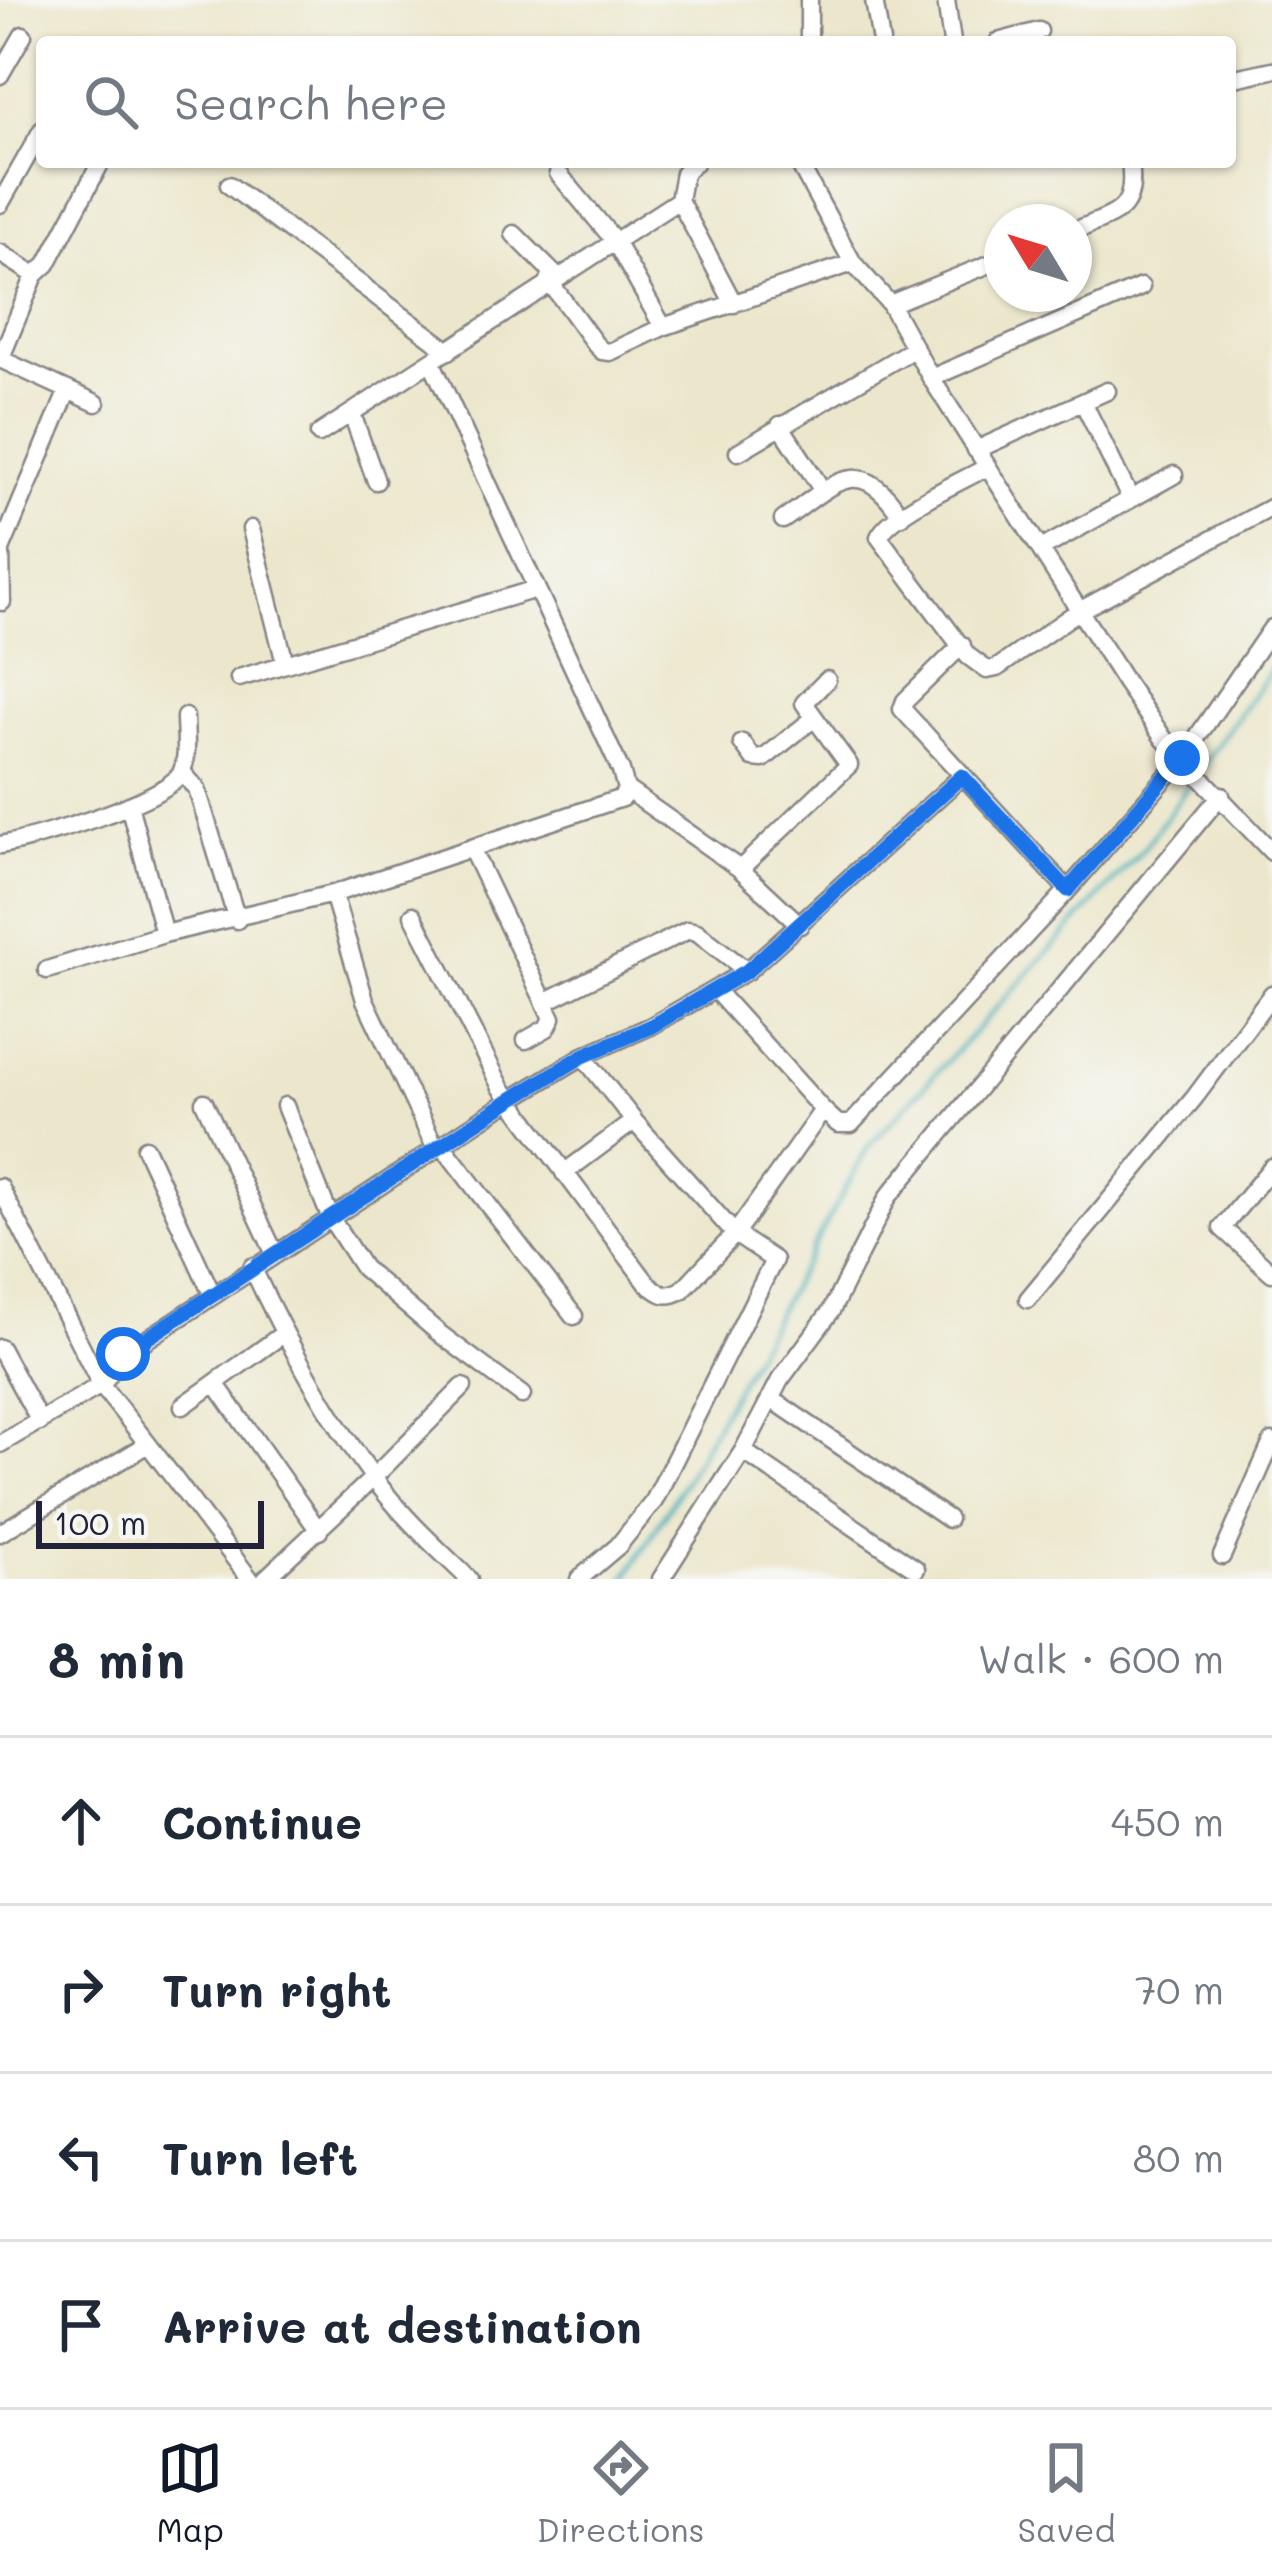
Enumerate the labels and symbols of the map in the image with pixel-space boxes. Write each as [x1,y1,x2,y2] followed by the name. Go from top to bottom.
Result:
[984,204,1092,312] north arrow
[1155,731,1209,785] route end
[96,1327,150,1381] route start
[36,1495,264,1548] scale bar

